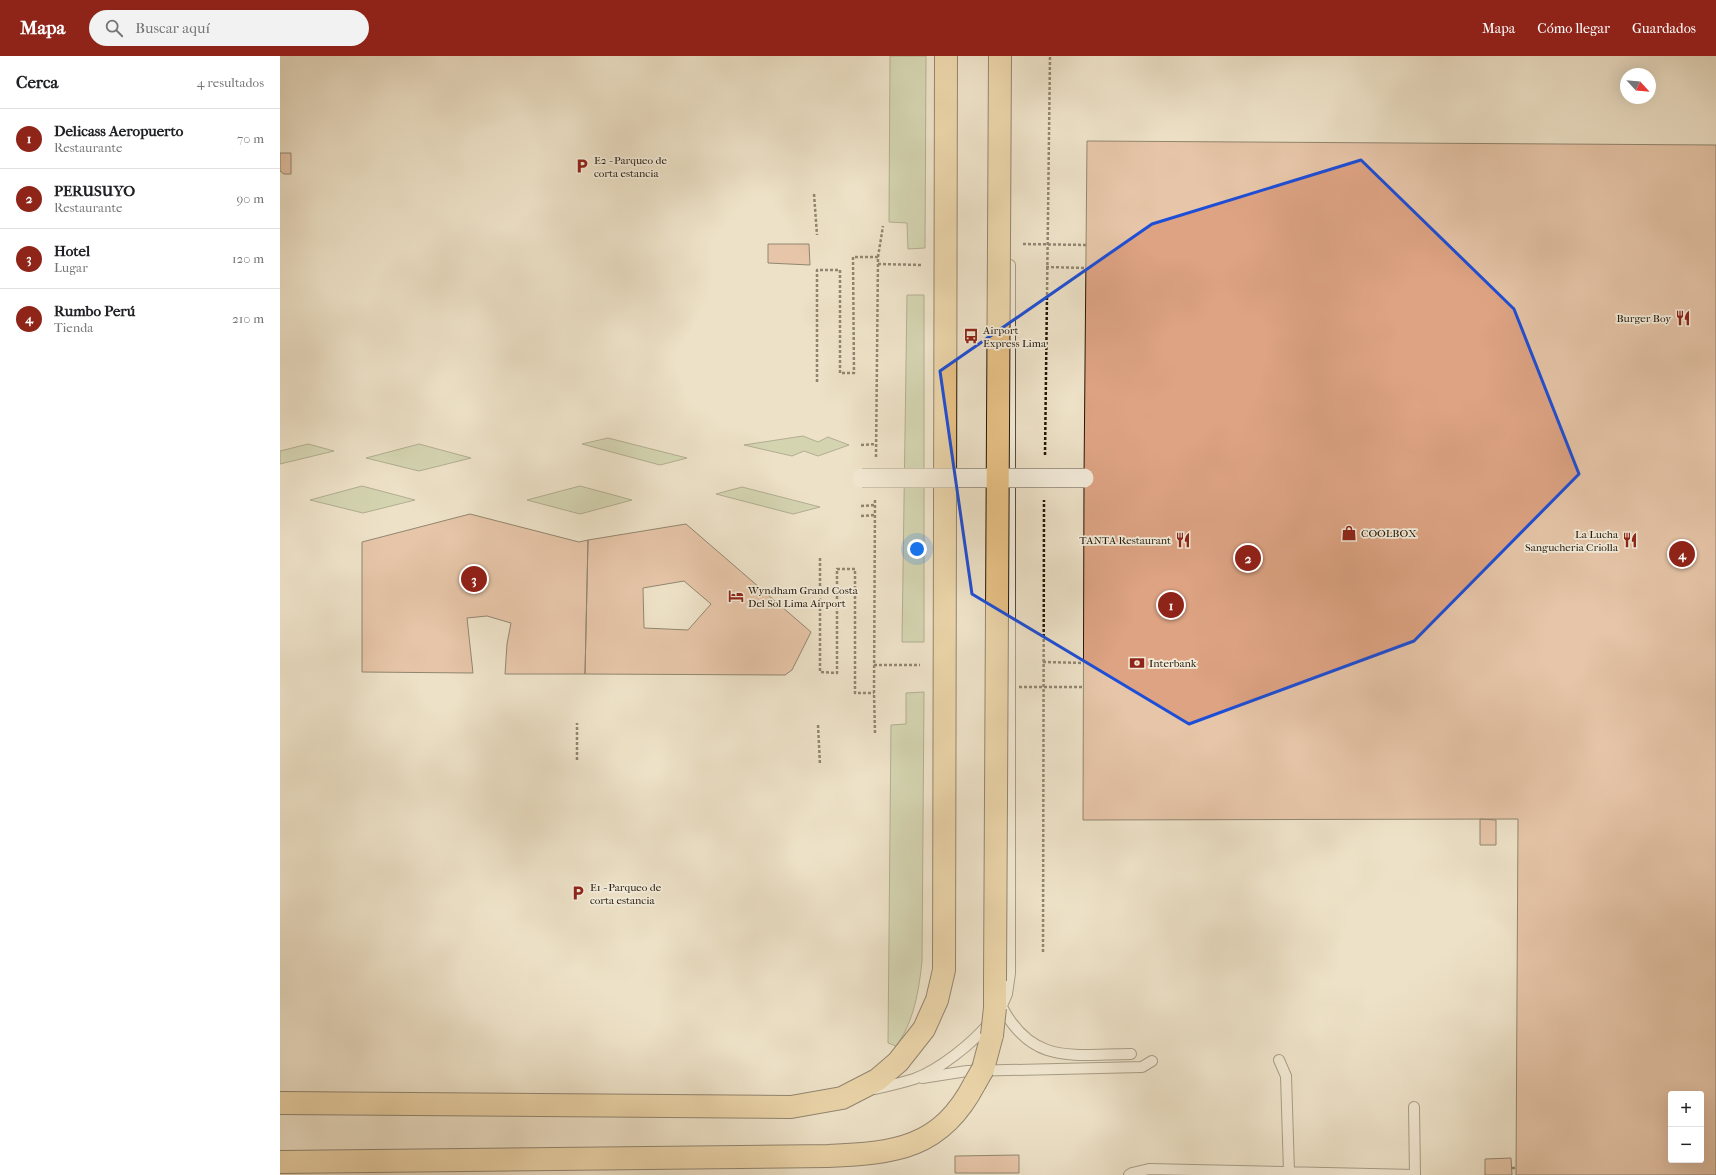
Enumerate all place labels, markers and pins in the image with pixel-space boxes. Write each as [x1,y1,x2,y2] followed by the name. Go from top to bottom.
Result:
[594,154,667,180] place label: E2 - Parqueo de corta estancia
[573,157,591,175] parking icon: E2 - Parqueo de corta estancia
[1674,309,1692,327] restaurant icon: Burger Boy
[1616,312,1672,325] place label: Burger Boy
[982,324,1047,350] place label: Airport Express Lima
[962,327,980,345] bus stop icon: Airport Express Lima
[1340,524,1358,542] shop icon: COOLBOX
[1361,527,1417,540] place label: COOLBOX
[1525,528,1619,554] place label: La Lucha Sangucheria Criolla
[1174,531,1192,549] restaurant icon: TANTA Restaurant
[1621,531,1639,549] restaurant icon: La Lucha Sangucheria Criolla
[1079,534,1171,547] place label: TANTA Restaurant
[1669,539,1695,569] pin: 4
[1235,543,1261,573] pin: 2
[461,564,487,594] pin: 3
[747,584,859,610] place label: Wyndham Grand Costa Del Sol Lima Airport
[727,587,745,605] hotel icon: Wyndham Grand Costa Del Sol Lima Airport
[1158,590,1184,620] pin: 1
[1128,654,1146,672] bank icon: Interbank
[1149,657,1197,670] place label: Interbank
[590,881,662,907] place label: E1 - Parqueo de corta estancia
[569,884,587,902] parking icon: E1 - Parqueo de corta estancia

